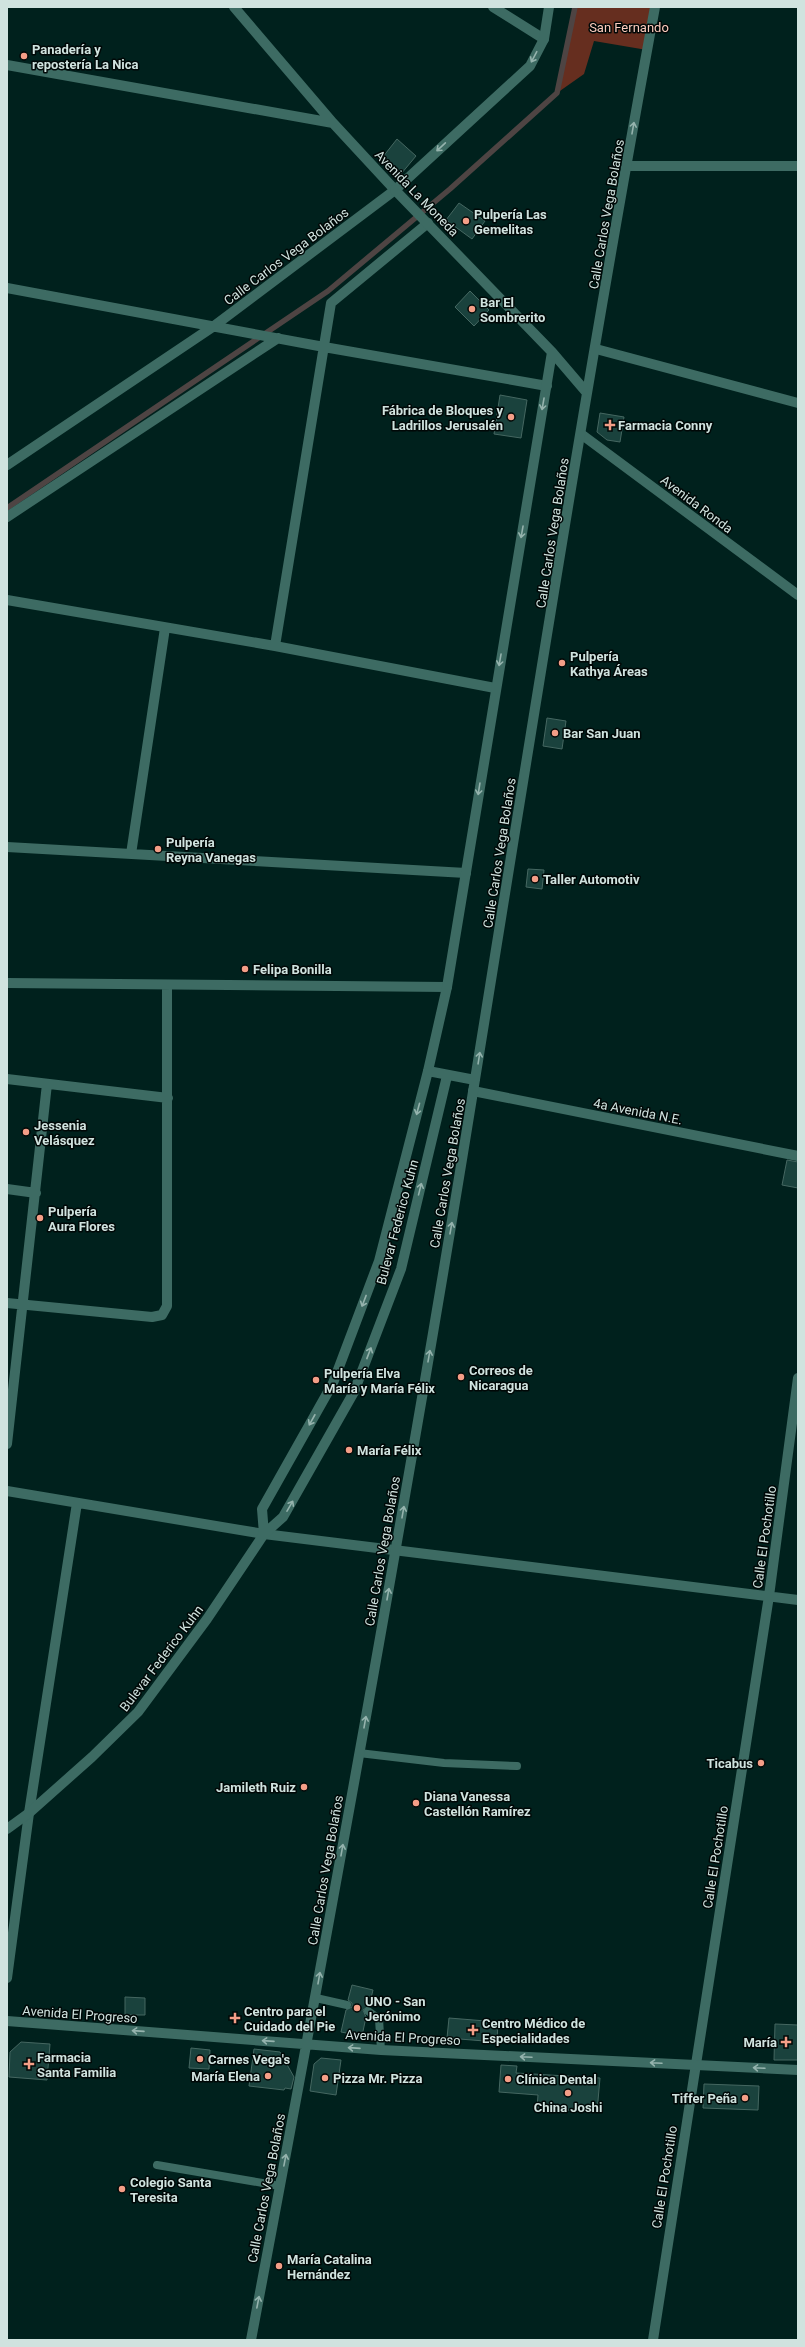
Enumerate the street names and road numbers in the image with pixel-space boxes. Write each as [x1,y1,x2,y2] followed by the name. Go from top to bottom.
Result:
[586,138,627,290] street label: Calle Carlos Vega Bolaños
[372,147,462,239] street label: Avenida La Moneda
[221,205,352,308] street label: Calle Carlos Vega Bolaños
[533,457,572,609] street label: Calle Carlos Vega Bolaños
[658,472,736,536] street label: Avenida Ronda
[480,777,519,929] street label: Calle Carlos Vega Bolaños
[592,1096,684,1127] street label: 4a Avenida N.E.
[427,1097,468,1249] street label: Calle Carlos Vega Bolaños
[374,1158,421,1286] street label: Bulevar Federico Kuhn
[362,1475,403,1627] street label: Calle Carlos Vega Bolaños
[750,1485,779,1590] street label: Calle El Pochotillo
[117,1602,206,1714] street label: Bulevar Federico Kuhn
[305,1794,346,1946] street label: Calle Carlos Vega Bolaños
[700,1805,731,1910] street label: Calle El Pochotillo
[22,2003,138,2026] street label: Avenida El Progreso
[345,2027,461,2048] street label: Avenida El Progreso
[245,2112,288,2264] street label: Calle Carlos Vega Bolaños
[649,2125,680,2230] street label: Calle El Pochotillo

